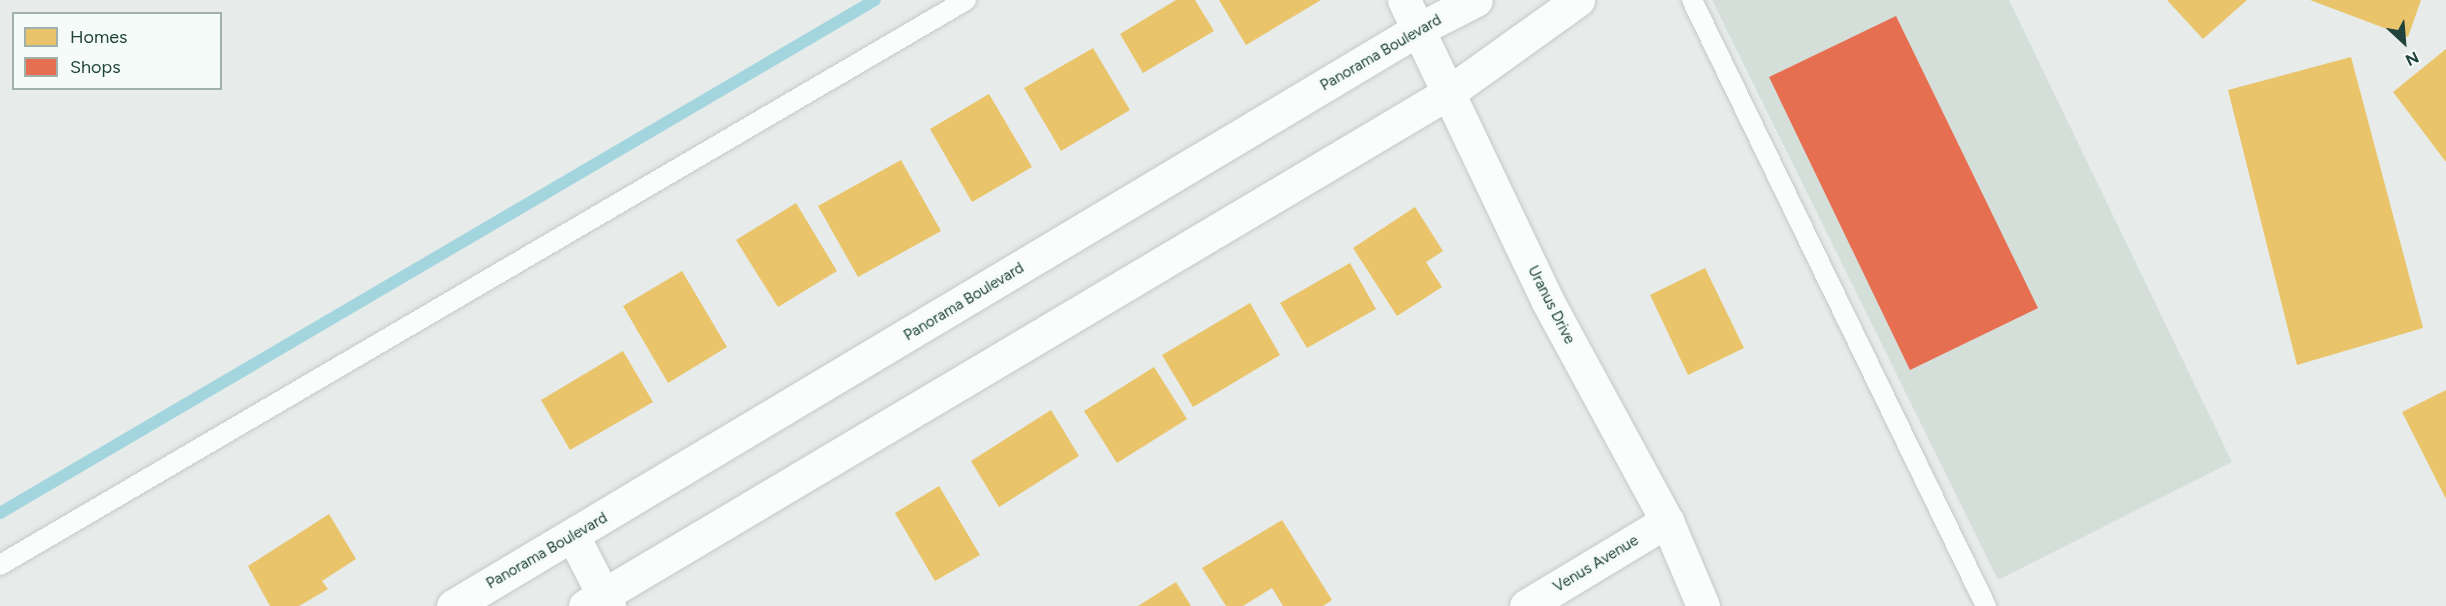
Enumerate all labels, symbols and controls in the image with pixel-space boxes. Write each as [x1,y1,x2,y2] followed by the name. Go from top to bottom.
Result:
[1317,11,1445,95] street label: Panorama Boulevard
[12,12,222,90] legend
[2374,12,2434,72] north arrow
[70,26,128,48] text: Homes
[2402,47,2422,70] text: N
[70,56,121,78] text: Shops
[901,259,1027,345] street label: Panorama Boulevard
[1524,263,1578,347] street label: Uranus Drive
[483,509,611,593] street label: Panorama Boulevard
[1550,532,1642,596] street label: Venus Avenue

